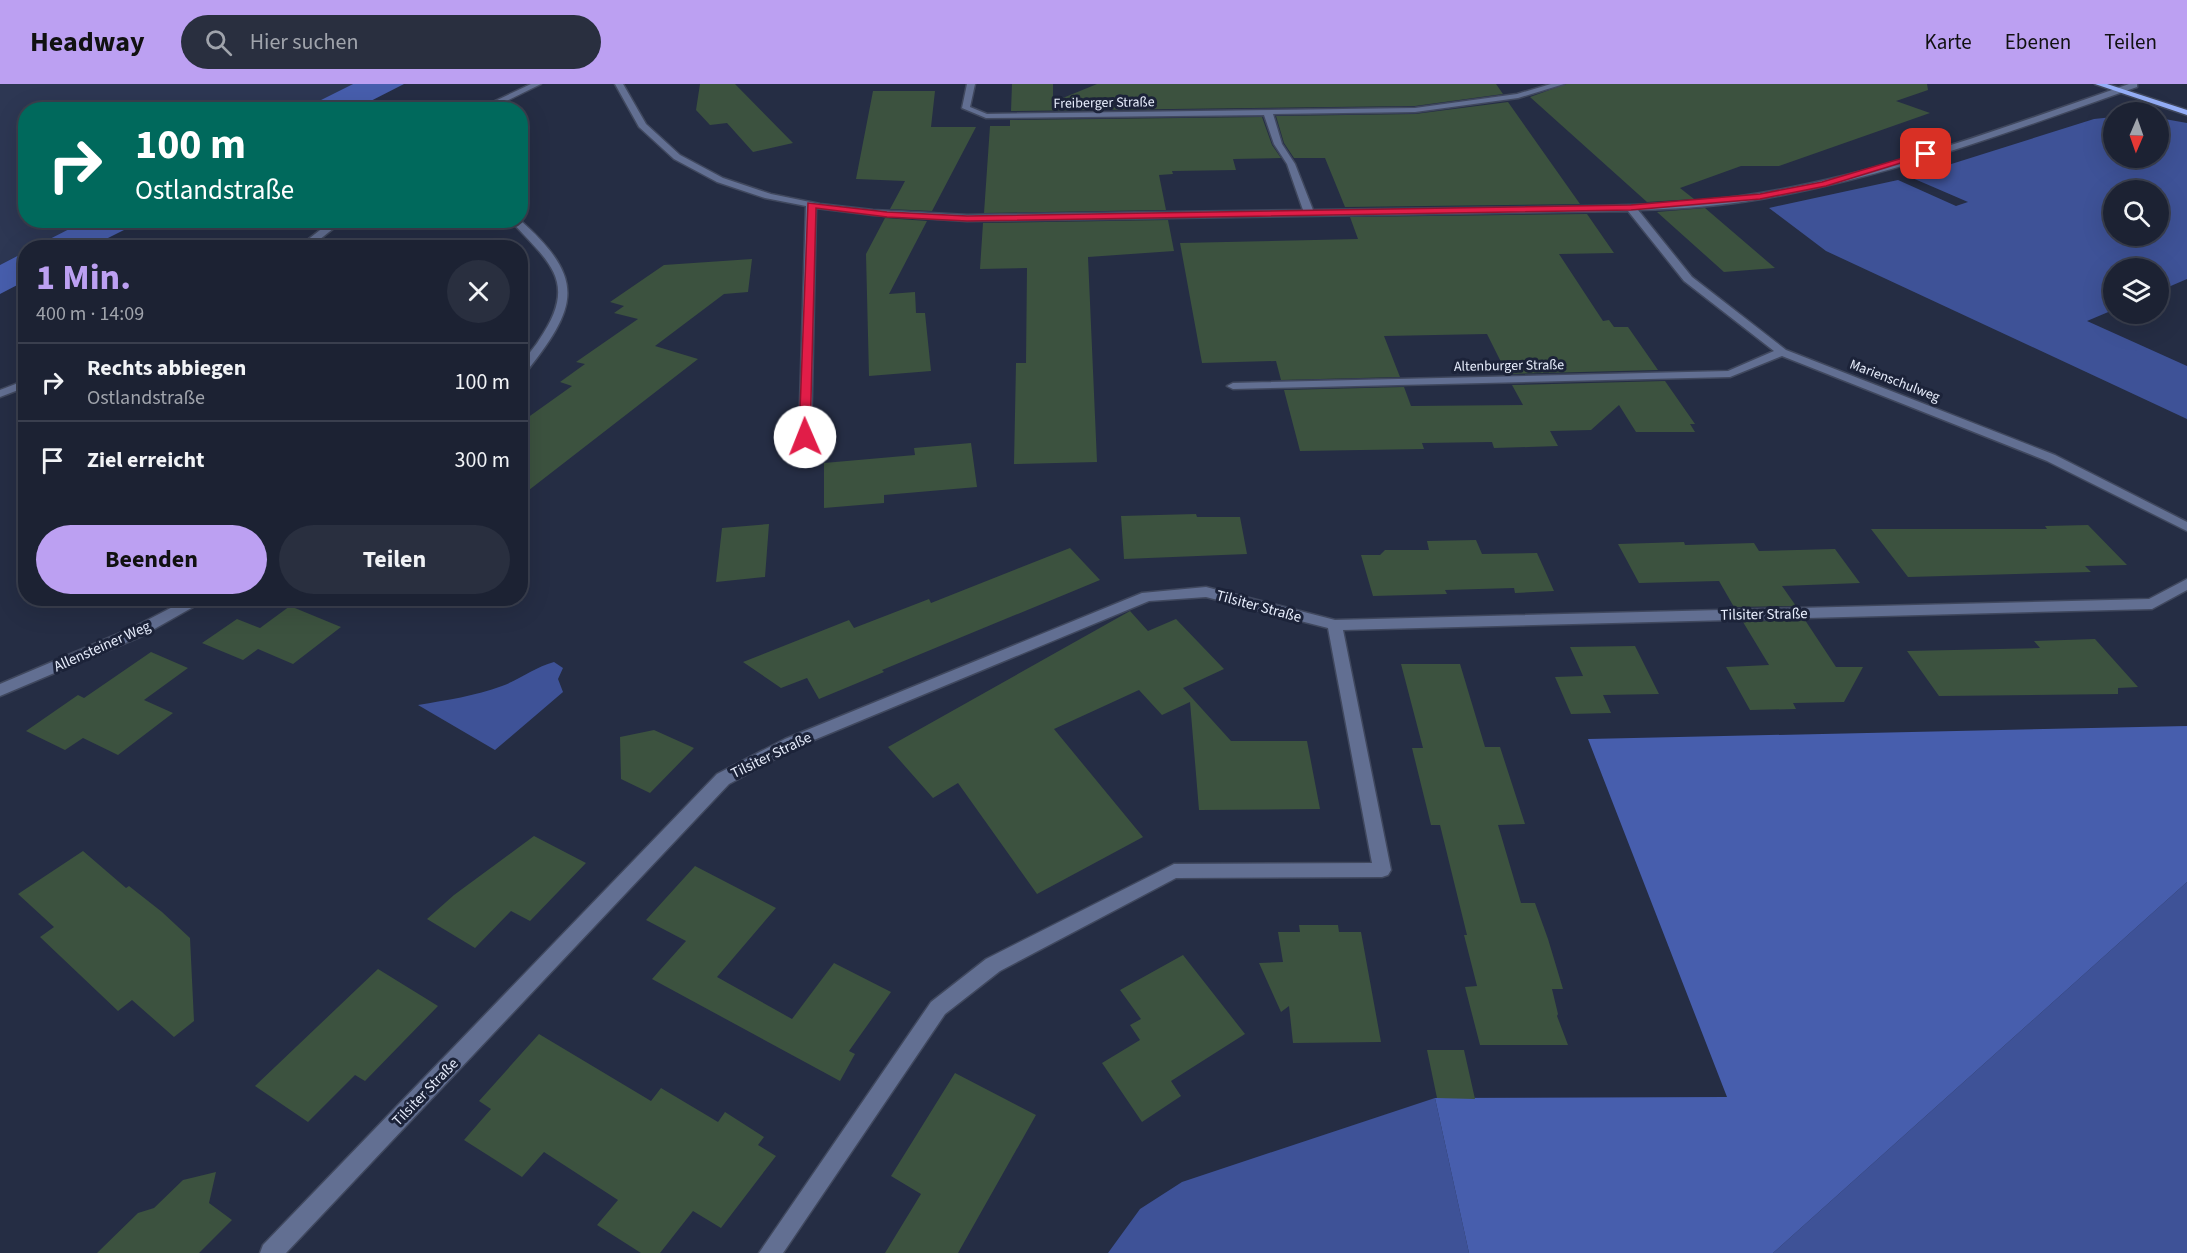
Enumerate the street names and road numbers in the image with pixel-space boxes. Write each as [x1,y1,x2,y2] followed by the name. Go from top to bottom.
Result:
[1053,92,1155,114] street label: Freiberger Straße
[1454,355,1564,377] street label: Altenburger Straße
[1847,355,1943,407] street label: Marienschulweg
[1214,585,1304,628] street label: Tilsiter Straße
[1720,603,1808,626] street label: Tilsiter Straße
[50,616,154,677] street label: Allensteiner Weg
[727,727,815,784] street label: Tilsiter Straße
[387,1054,463,1131] street label: Tilsiter Straße

